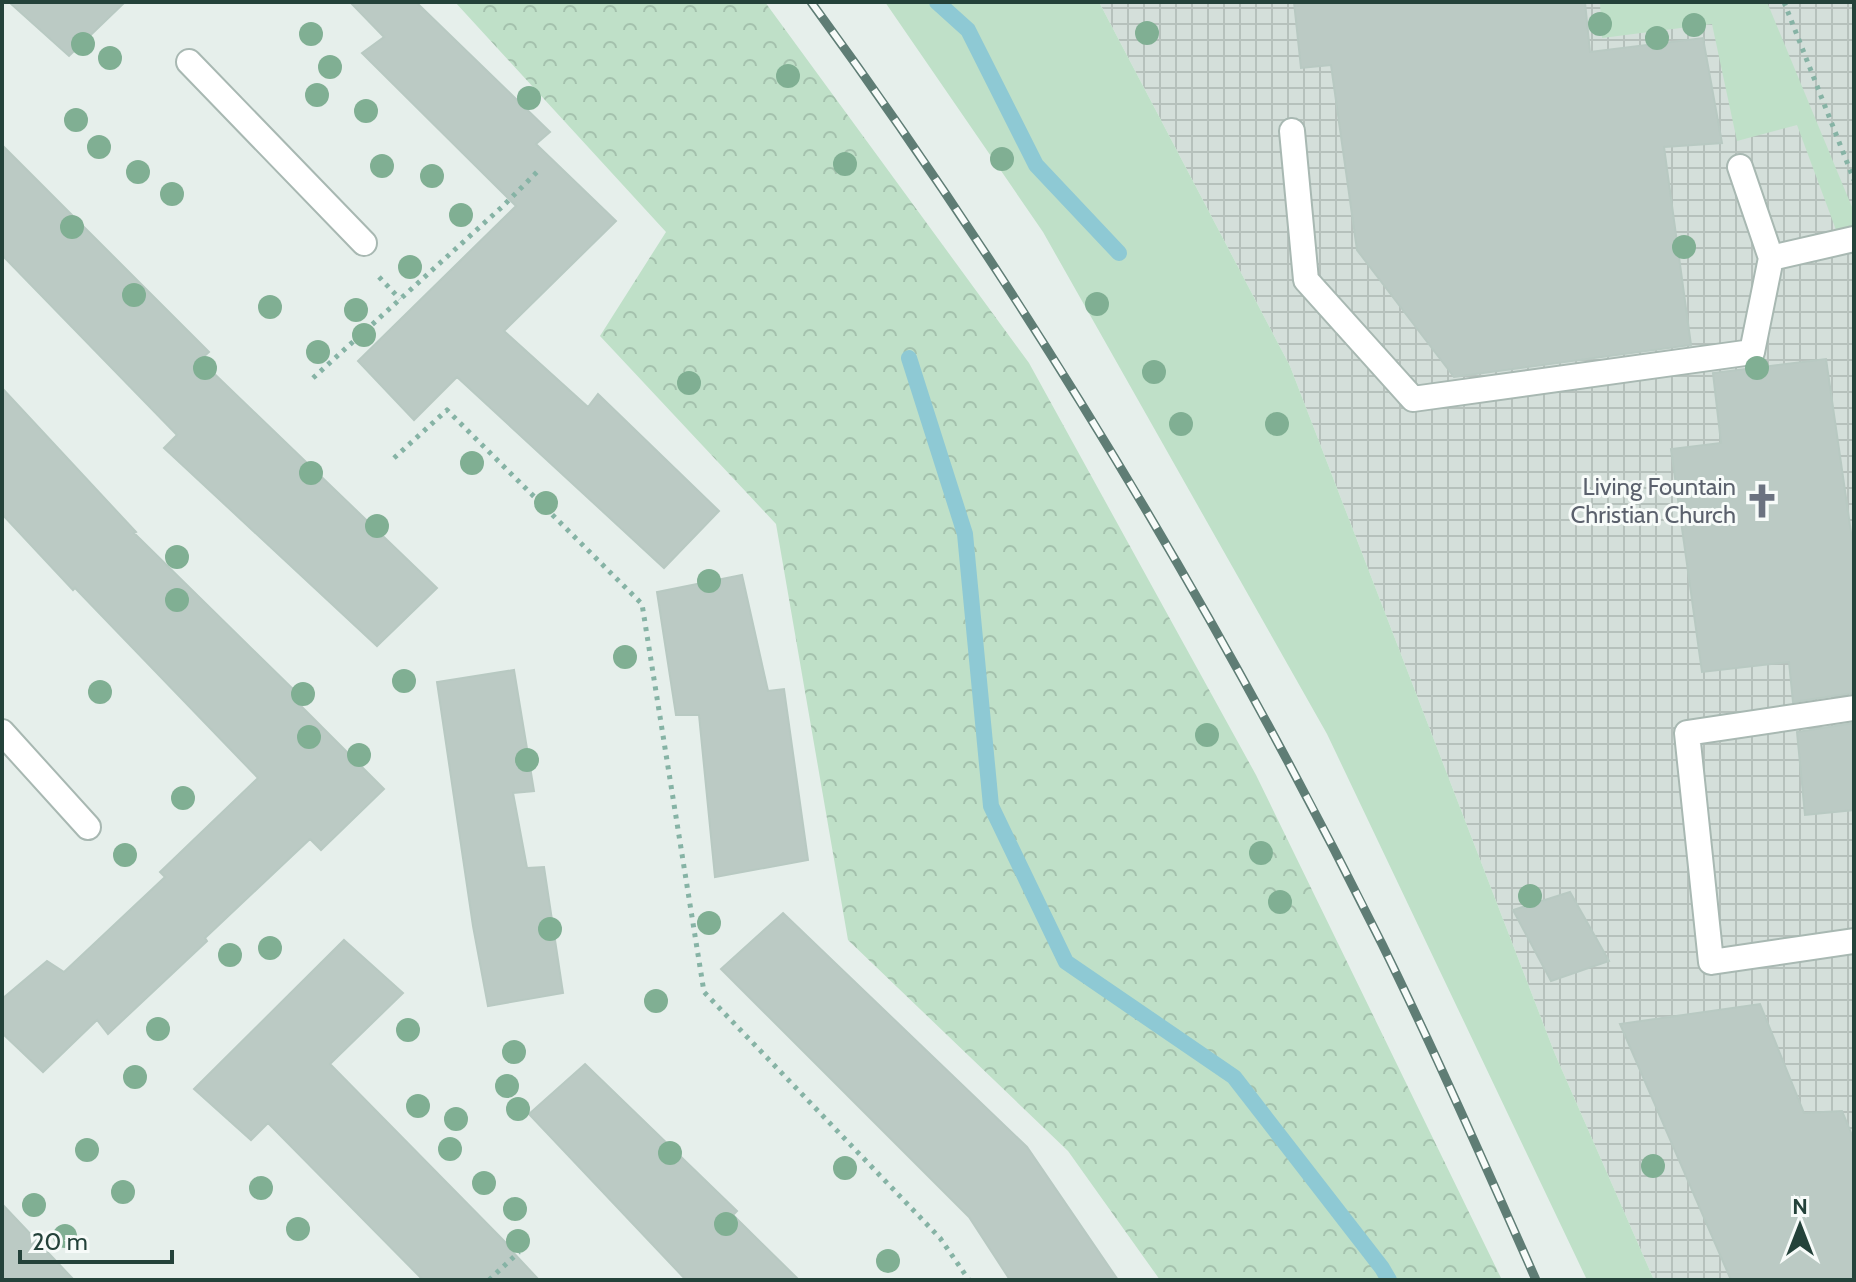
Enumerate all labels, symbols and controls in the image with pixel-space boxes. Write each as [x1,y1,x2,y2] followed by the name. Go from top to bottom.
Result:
[1571,472,1736,529] place label: Living Fountain Christian Church
[1743,482,1781,520] church icon: Living Fountain Christian Church
[1760,1186,1840,1266] north arrow
[1792,1193,1808,1220] text: N
[20,1214,172,1264] scale bar
[32,1227,88,1256] text: 20 m

